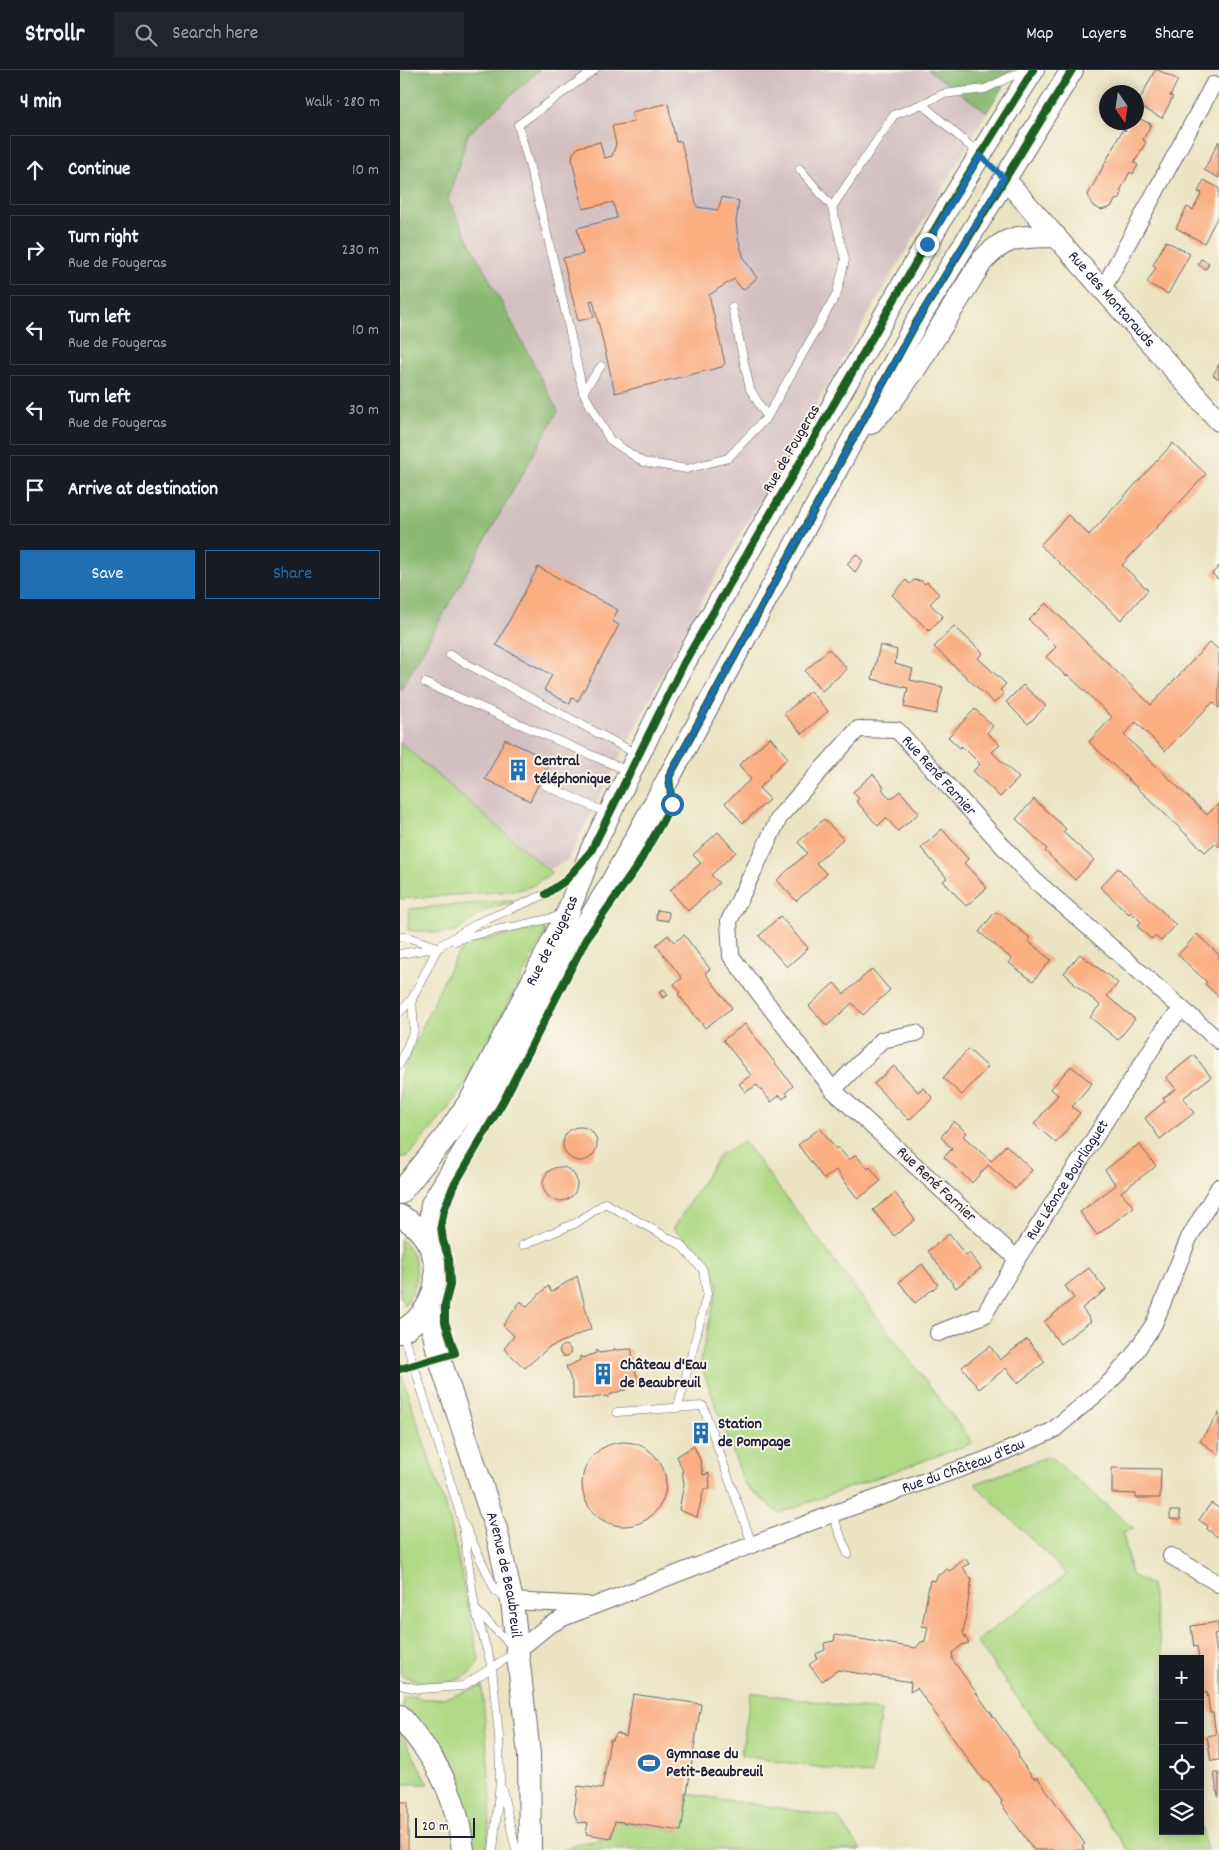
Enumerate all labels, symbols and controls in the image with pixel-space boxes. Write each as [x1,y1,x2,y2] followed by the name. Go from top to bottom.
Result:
[114,12,464,57] search box
[25,18,84,52] text: Strollr
[132,21,160,49] icon: search
[172,21,258,48] text: Search here
[1026,22,1053,47] text: Map
[1081,22,1127,47] text: Layers
[1155,22,1194,47] text: Share
[1099,85,1144,130] north arrow
[20,88,62,118] text: 4 min
[305,91,380,114] text: Walk · 280 m
[21,156,49,184] icon: ahead
[68,157,130,184] text: Continue
[352,159,379,182] text: 10 m
[68,225,139,252] text: Turn right
[916,233,939,256] route end
[21,236,49,264] icon: right
[342,239,379,262] text: 230 m
[1062,246,1161,353] street label: Rue des Montarauds
[68,252,167,275] text: Rue de Fougeras
[68,305,131,332] text: Turn left
[21,316,49,344] icon: left
[352,319,379,342] text: 10 m
[68,332,167,355] text: Rue de Fougeras
[68,385,131,412] text: Turn left
[21,396,49,424] icon: left
[349,399,379,422] text: 30 m
[757,400,827,498] street label: Rue de Fougeras
[68,412,167,435] text: Rue de Fougeras
[21,476,49,504] icon: arrive
[68,477,218,504] text: Arrive at destination
[20,550,195,599] button: Save
[205,550,380,599] button: Share
[896,730,982,821] street label: Rue René Farnier
[534,750,611,791] place label: Central téléphonique
[505,757,531,783] building icon: Central téléphonique
[661,793,684,816] route start
[520,892,585,990] street label: Rue de Fougeras
[1020,1115,1115,1245] street label: Rue Léonce Bourliaguet
[891,1142,981,1228] street label: Rue René Farnier
[620,1354,707,1395] place label: Château d'Eau de Beaubreuil
[590,1361,616,1387] building icon: Château d'Eau de Beaubreuil
[718,1413,791,1454] place label: Station de Pompage
[688,1420,714,1446] building icon: Station de Pompage
[899,1432,1029,1500] street label: Rue du Château d'Eau
[480,1509,528,1639] street label: Avenue de Beaubreuil
[1159,1655,1204,1835] map controls
[1159,1655,1204,1700] button: +
[1159,1700,1204,1745] button: −
[666,1743,763,1784] place label: Gymnase du Petit-Beaubreuil
[1159,1745,1204,1790] button: locate
[636,1750,662,1776] sports icon: Gymnase du Petit-Beaubreuil
[1159,1790,1204,1835] button: layers
[415,1815,475,1838] scale bar
[422,1817,449,1837] text: 20 m

